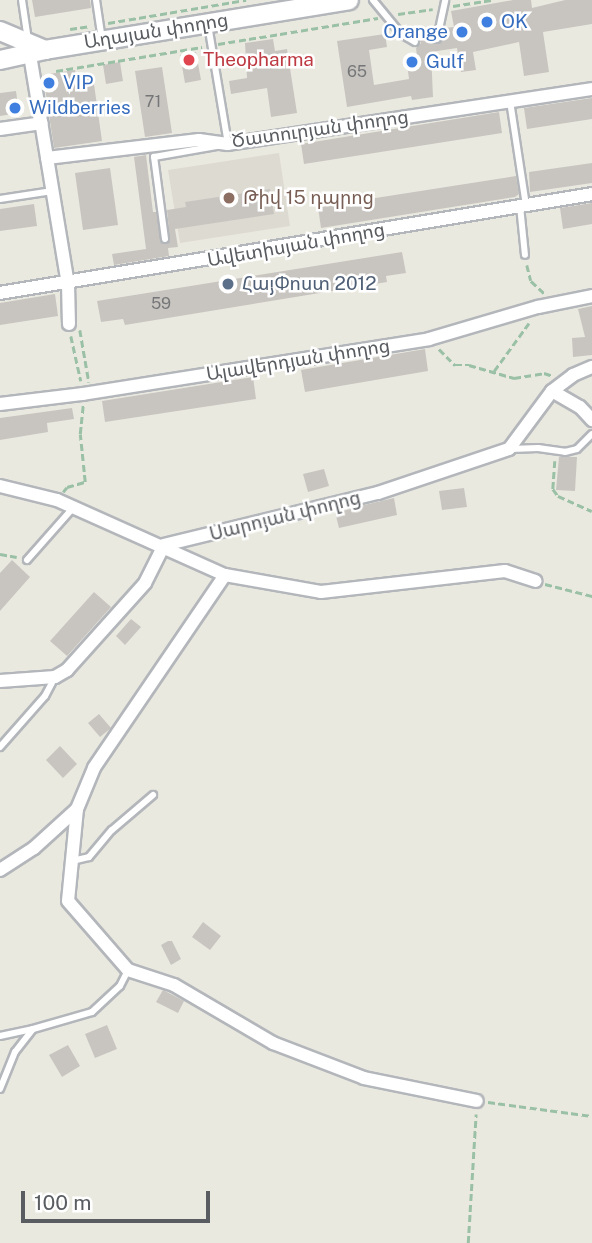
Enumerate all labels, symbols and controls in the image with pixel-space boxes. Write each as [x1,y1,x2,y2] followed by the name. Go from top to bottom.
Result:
[82,8,230,54] street label: Աղայան փողոց
[501,11,528,33] place label: OK
[479,14,495,30] marker: OK
[383,21,448,43] place label: Orange
[454,24,470,40] marker: Orange
[203,49,314,71] place label: Theopharma
[426,51,464,73] place label: Gulf
[181,52,197,68] marker: Theopharma
[404,54,420,70] marker: Gulf
[347,62,367,82] house number: 65
[63,72,93,94] place label: VIP
[41,75,57,91] marker: VIP
[145,92,161,112] house number: 71
[29,97,131,119] place label: Wildberries
[7,100,23,116] marker: Wildberries
[230,105,410,153] street label: Ծատուրյան փողոց
[243,187,374,209] place label: Թիվ 15 դպրոց
[221,190,237,206] marker: Թիվ 15 դպրոց
[205,218,387,272] street label: Ավետիսյան փողոց
[242,273,377,295] place label: ՀայՓոստ 2012
[220,276,236,292] marker: ՀայՓոստ 2012
[151,294,171,314] house number: 59
[205,334,391,386] street label: Ալավերդյան փողոց
[207,486,363,546] street label: Սարոյան փողոց
[24,1176,214,1220] scale bar
[34,1190,91,1215] text: 100 m

